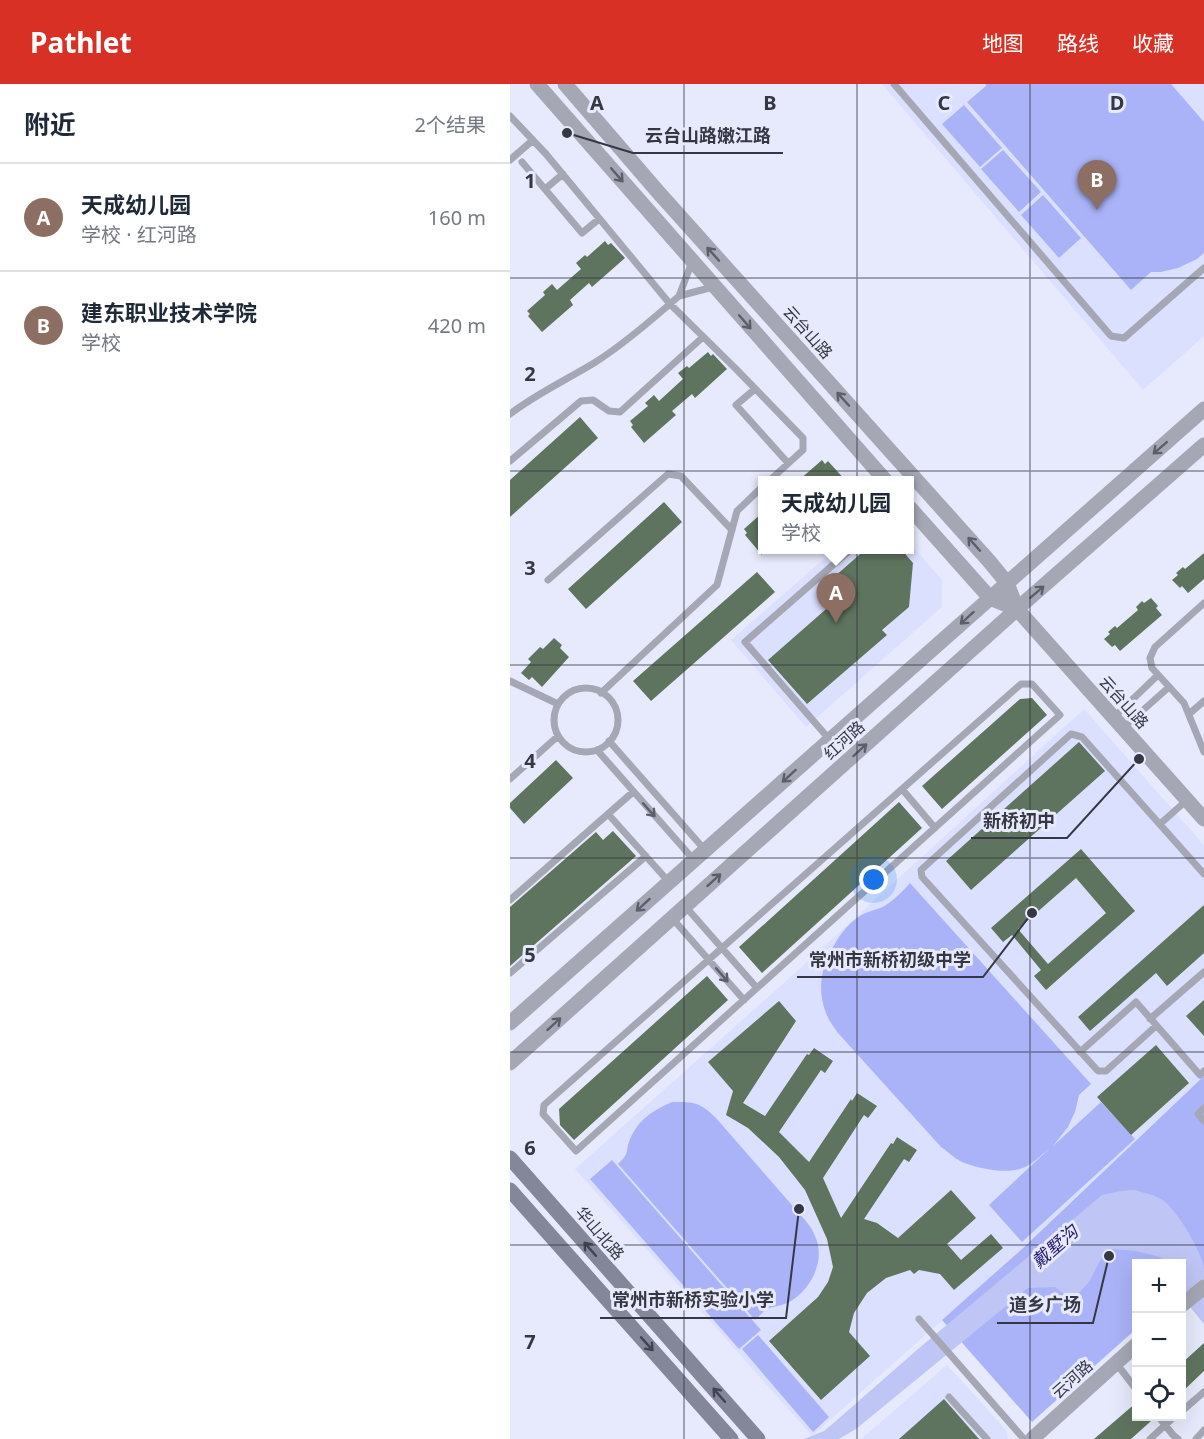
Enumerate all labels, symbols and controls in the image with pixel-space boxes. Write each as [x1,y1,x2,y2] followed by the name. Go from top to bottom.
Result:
[30,23,132,61] text: Pathlet
[982,29,1024,57] text: 地图
[1057,29,1099,57] text: 路线
[1132,29,1174,57] text: 收藏
[590,89,604,116] text: A
[763,89,777,116] text: B
[938,89,951,116] text: C
[1110,89,1124,116] text: D
[24,106,76,142] text: 附近
[415,111,486,138] text: 2个结果
[633,117,783,153] callout: 云台山路嫩江路
[645,123,771,147] text: 云台山路嫩江路
[1078,160,1116,210] pin: B
[524,167,536,194] text: 1
[610,168,624,183] one-way arrow
[81,189,191,219] text: 天成幼儿园
[37,204,50,231] text: A
[428,204,486,231] text: 160 m
[81,221,197,248] text: 学校 · 红河路
[706,247,720,262] one-way arrow
[81,297,257,327] text: 建东职业技术学院
[778,301,838,363] street label: 云台山路
[37,312,50,339] text: B
[428,312,486,339] text: 420 m
[738,314,752,329] one-way arrow
[81,329,121,356] text: 学校
[524,360,536,387] text: 2
[836,392,850,407] one-way arrow
[1153,441,1168,455] one-way arrow
[758,476,914,554] popup
[781,487,891,517] text: 天成幼儿园
[781,519,821,546] text: 学校
[967,536,981,551] one-way arrow
[524,554,536,581] text: 3
[816,574,856,623] pin: A
[1029,585,1044,599] one-way arrow
[959,611,974,625] one-way arrow
[1094,671,1154,733] street label: 云台山路
[819,716,869,764] street label: 红河路
[852,743,867,757] one-way arrow
[524,747,536,774] text: 4
[782,769,797,783] one-way arrow
[642,802,656,817] one-way arrow
[971,802,1067,838] callout: 新桥初中
[983,808,1055,832] text: 新桥初中
[859,865,888,894] your location
[707,873,722,887] one-way arrow
[636,898,651,912] one-way arrow
[524,941,536,968] text: 5
[797,941,983,977] callout: 常州市新桥初级中学
[809,947,971,971] text: 常州市新桥初级中学
[715,967,729,982] one-way arrow
[546,1017,561,1031] one-way arrow
[524,1134,536,1161] text: 6
[571,1202,629,1264] street label: 华山北路
[1026,1218,1084,1273] water label: 戴墅沟
[583,1242,597,1257] one-way arrow
[1132,1259,1186,1421] map controls
[1132,1259,1186,1313] button: +
[600,1282,786,1318] callout: 常州市新桥实验小学
[612,1287,774,1311] text: 常州市新桥实验小学
[997,1287,1093,1323] callout: 道乡广场
[1009,1292,1081,1316] text: 道乡广场
[1132,1313,1186,1367] button: −
[524,1328,536,1355] text: 7
[640,1336,654,1351] one-way arrow
[1047,1355,1097,1403] street label: 云河路
[1132,1367,1186,1421] button: locate
[712,1388,726,1403] one-way arrow

